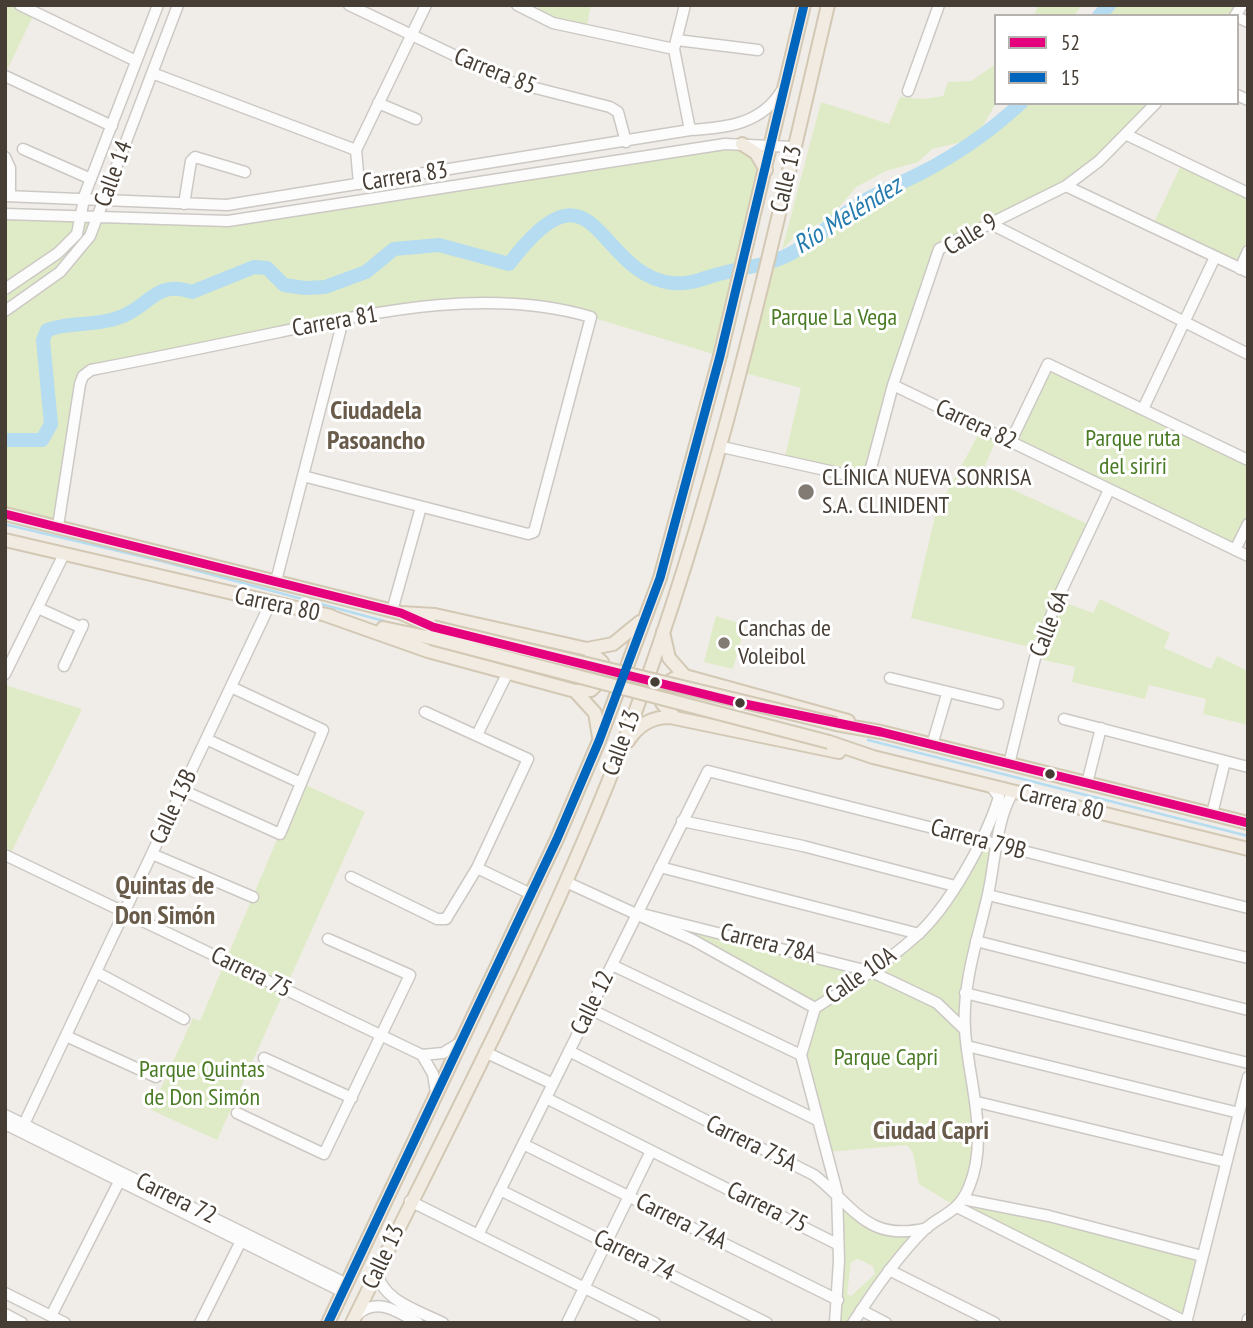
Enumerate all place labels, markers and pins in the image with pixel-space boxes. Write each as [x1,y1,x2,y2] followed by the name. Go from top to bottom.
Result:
[822,464,1031,520] place label: CLÍNICA NUEVA SONRISA S.A. CLINIDENT
[796,482,816,502] marker: CLÍNICA NUEVA SONRISA S.A. CLINIDENT
[738,615,831,671] place label: Canchas de Voleibol
[716,635,732,651] marker: Canchas de Voleibol
[648,675,662,689] unlabelled marker
[733,696,747,710] unlabelled marker
[1043,767,1057,781] unlabelled marker

